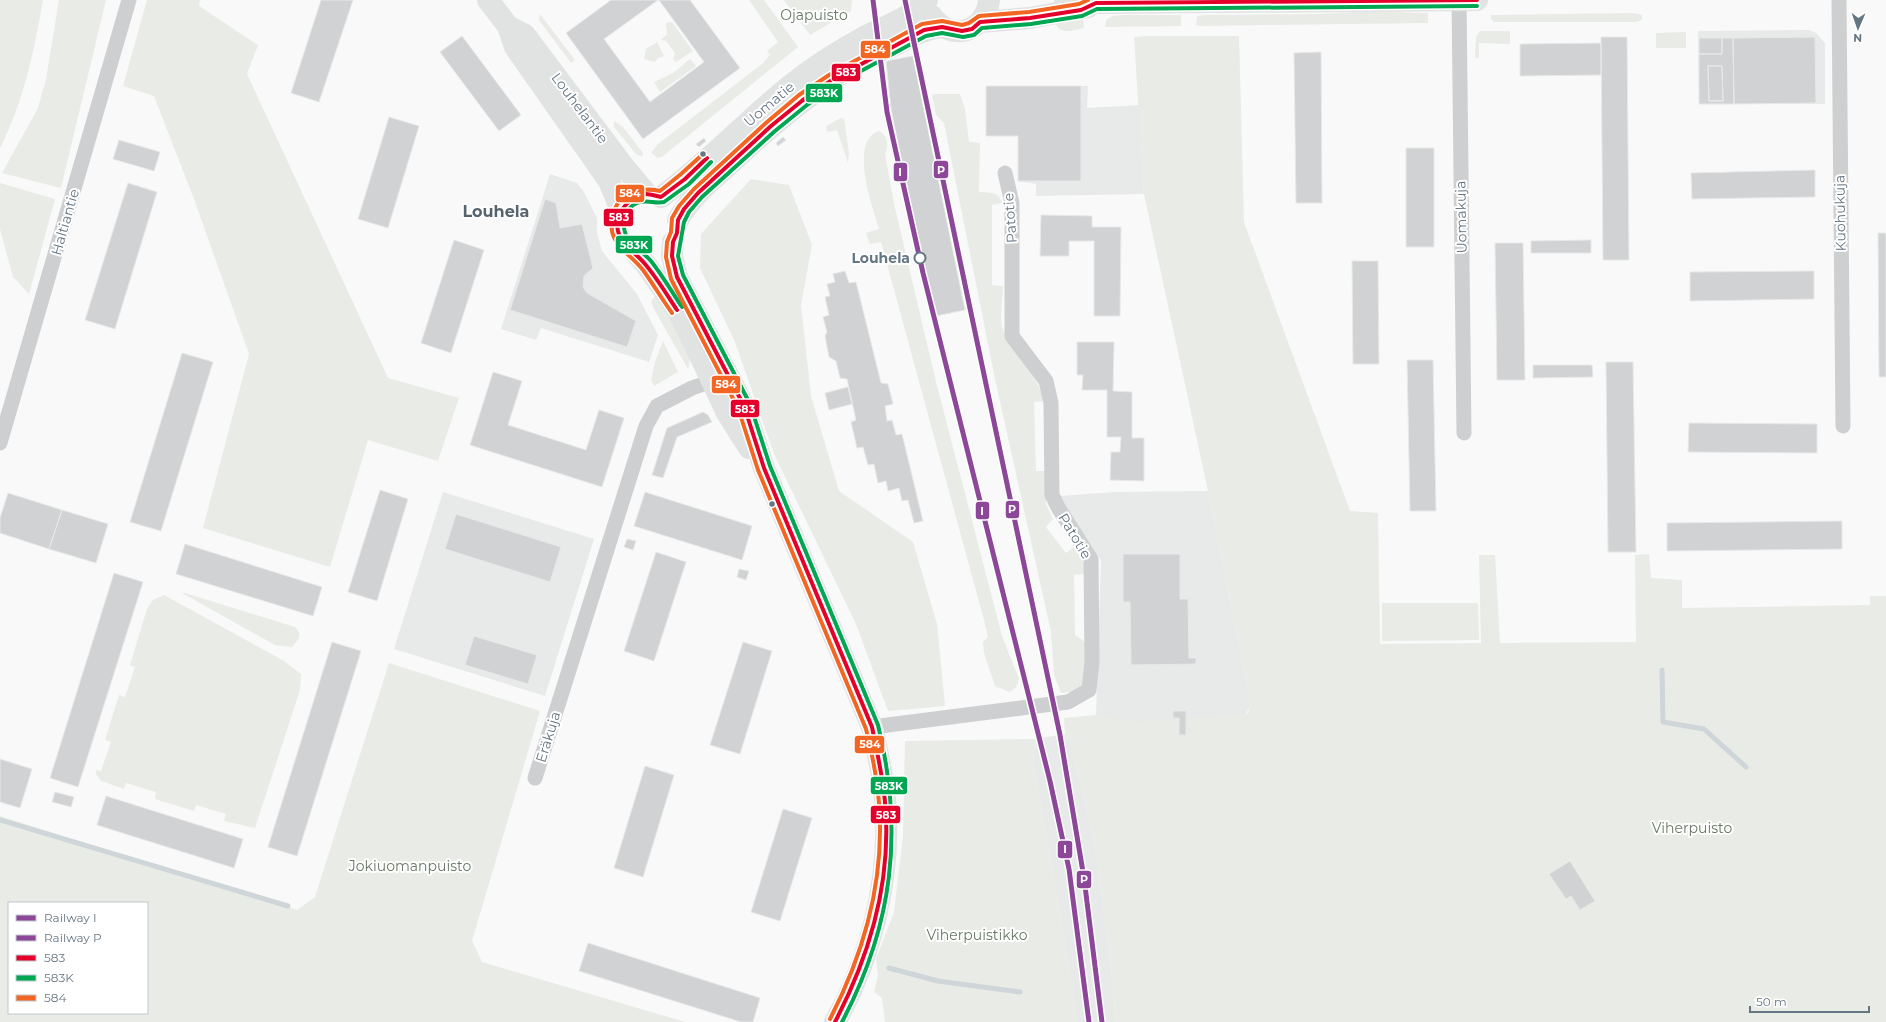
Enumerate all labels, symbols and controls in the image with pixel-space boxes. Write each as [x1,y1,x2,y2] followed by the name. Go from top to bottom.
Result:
[780,6,848,24] park label: Ojapuisto
[1838,8,1878,48] north arrow
[1853,31,1862,45] text: N
[860,40,891,59] line badge: 584
[864,42,886,56] text: 584
[831,63,861,82] line badge: 583
[836,65,857,79] text: 583
[548,69,612,147] street label: Louhelantie
[740,78,798,130] street label: Uomatie
[805,83,843,103] line badge: 583K
[810,86,839,100] text: 583K
[698,149,708,159] unlabelled marker
[933,160,949,179] line badge: P
[893,162,908,182] line badge: I
[937,163,945,177] text: P
[898,165,902,179] text: I
[1830,175,1850,251] street label: Kuohukuja
[1451,180,1471,254] street label: Uomakuja
[615,184,645,203] line badge: 584
[619,186,641,200] text: 584
[47,187,83,257] street label: Haltiantie
[999,192,1021,244] street label: Patotie
[463,202,529,221] district label: Louhela
[603,208,634,227] line badge: 583
[609,210,630,224] text: 583
[615,235,653,254] line badge: 583K
[620,238,649,252] text: 583K
[851,249,910,267] place label: Louhela
[913,251,927,265] marker: Louhela
[711,375,741,394] line badge: 584
[715,377,737,391] text: 584
[730,399,760,418] line badge: 583
[735,402,756,416] text: 583
[767,499,777,509] unlabelled marker
[1005,500,1020,519] line badge: P
[975,501,990,520] line badge: I
[1008,502,1016,516] text: P
[980,504,984,518] text: I
[1054,510,1096,562] street label: Patotie
[532,709,564,765] street label: Eräkuja
[854,735,885,754] line badge: 584
[859,737,881,751] text: 584
[870,776,908,795] line badge: 583K
[875,779,904,793] text: 583K
[870,805,901,824] line badge: 583
[876,808,897,822] text: 583
[1652,819,1732,837] park label: Viherpuisto
[1057,840,1073,859] line badge: I
[1063,842,1067,856] text: I
[348,857,471,875] park label: Jokiuomanpuisto
[1076,870,1092,889] line badge: P
[1080,872,1088,886] text: P
[8,902,148,1014] legend
[44,910,97,925] text: Railway I
[927,926,1028,944] park label: Viherpuistikko
[44,930,102,945] text: Railway P
[44,950,65,965] text: 583
[44,970,74,985] text: 583K
[1750,988,1869,1014] scale bar
[44,990,66,1005] text: 584
[1756,994,1787,1009] text: 50 m

